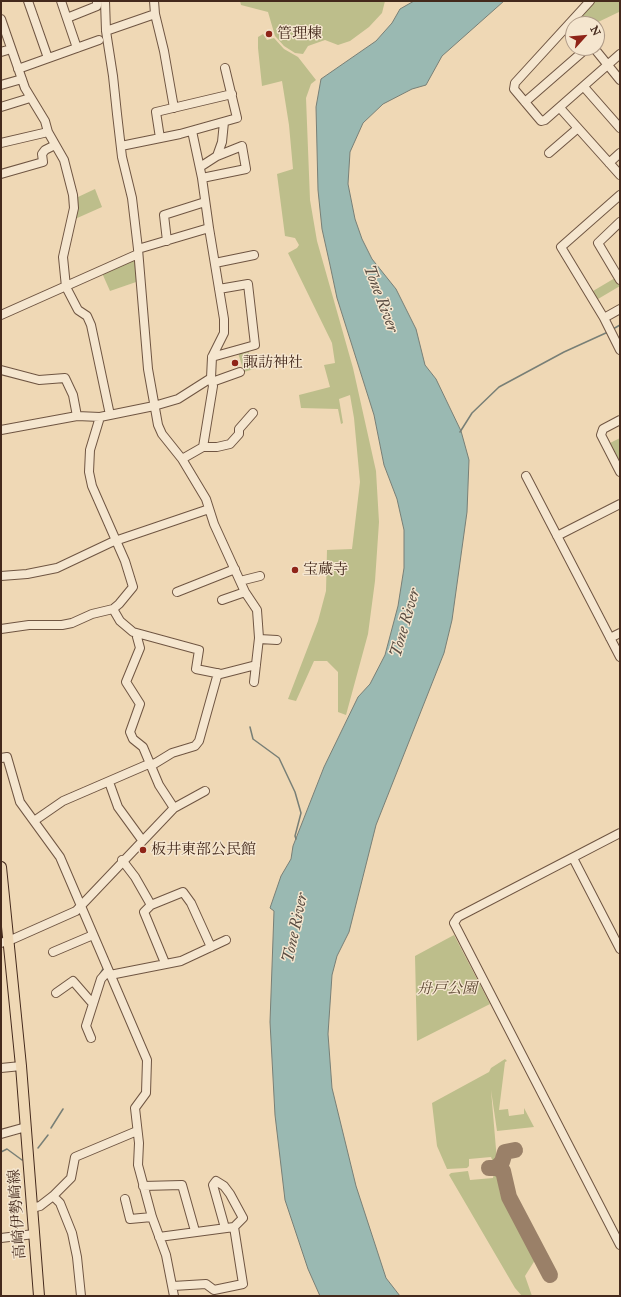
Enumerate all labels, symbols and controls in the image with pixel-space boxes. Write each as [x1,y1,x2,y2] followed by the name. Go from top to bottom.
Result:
[565,16,605,56] north arrow
[587,24,603,38] text: N
[277,25,322,43] place label: 管理棟
[264,29,274,39] marker: 管理棟
[358,263,402,335] water label: Tone River
[243,354,303,372] place label: 諏訪神社
[230,358,240,368] marker: 諏訪神社
[303,561,348,579] place label: 宝蔵寺
[290,565,300,575] marker: 宝蔵寺
[387,586,425,660] water label: Tone River
[151,841,256,859] place label: 板井東部公民館
[138,845,148,855] marker: 板井東部公民館
[279,891,313,965] water label: Tone River
[417,980,477,998] park label: 舟戸公園
[6,1168,30,1260] street label: 高崎伊勢崎線

